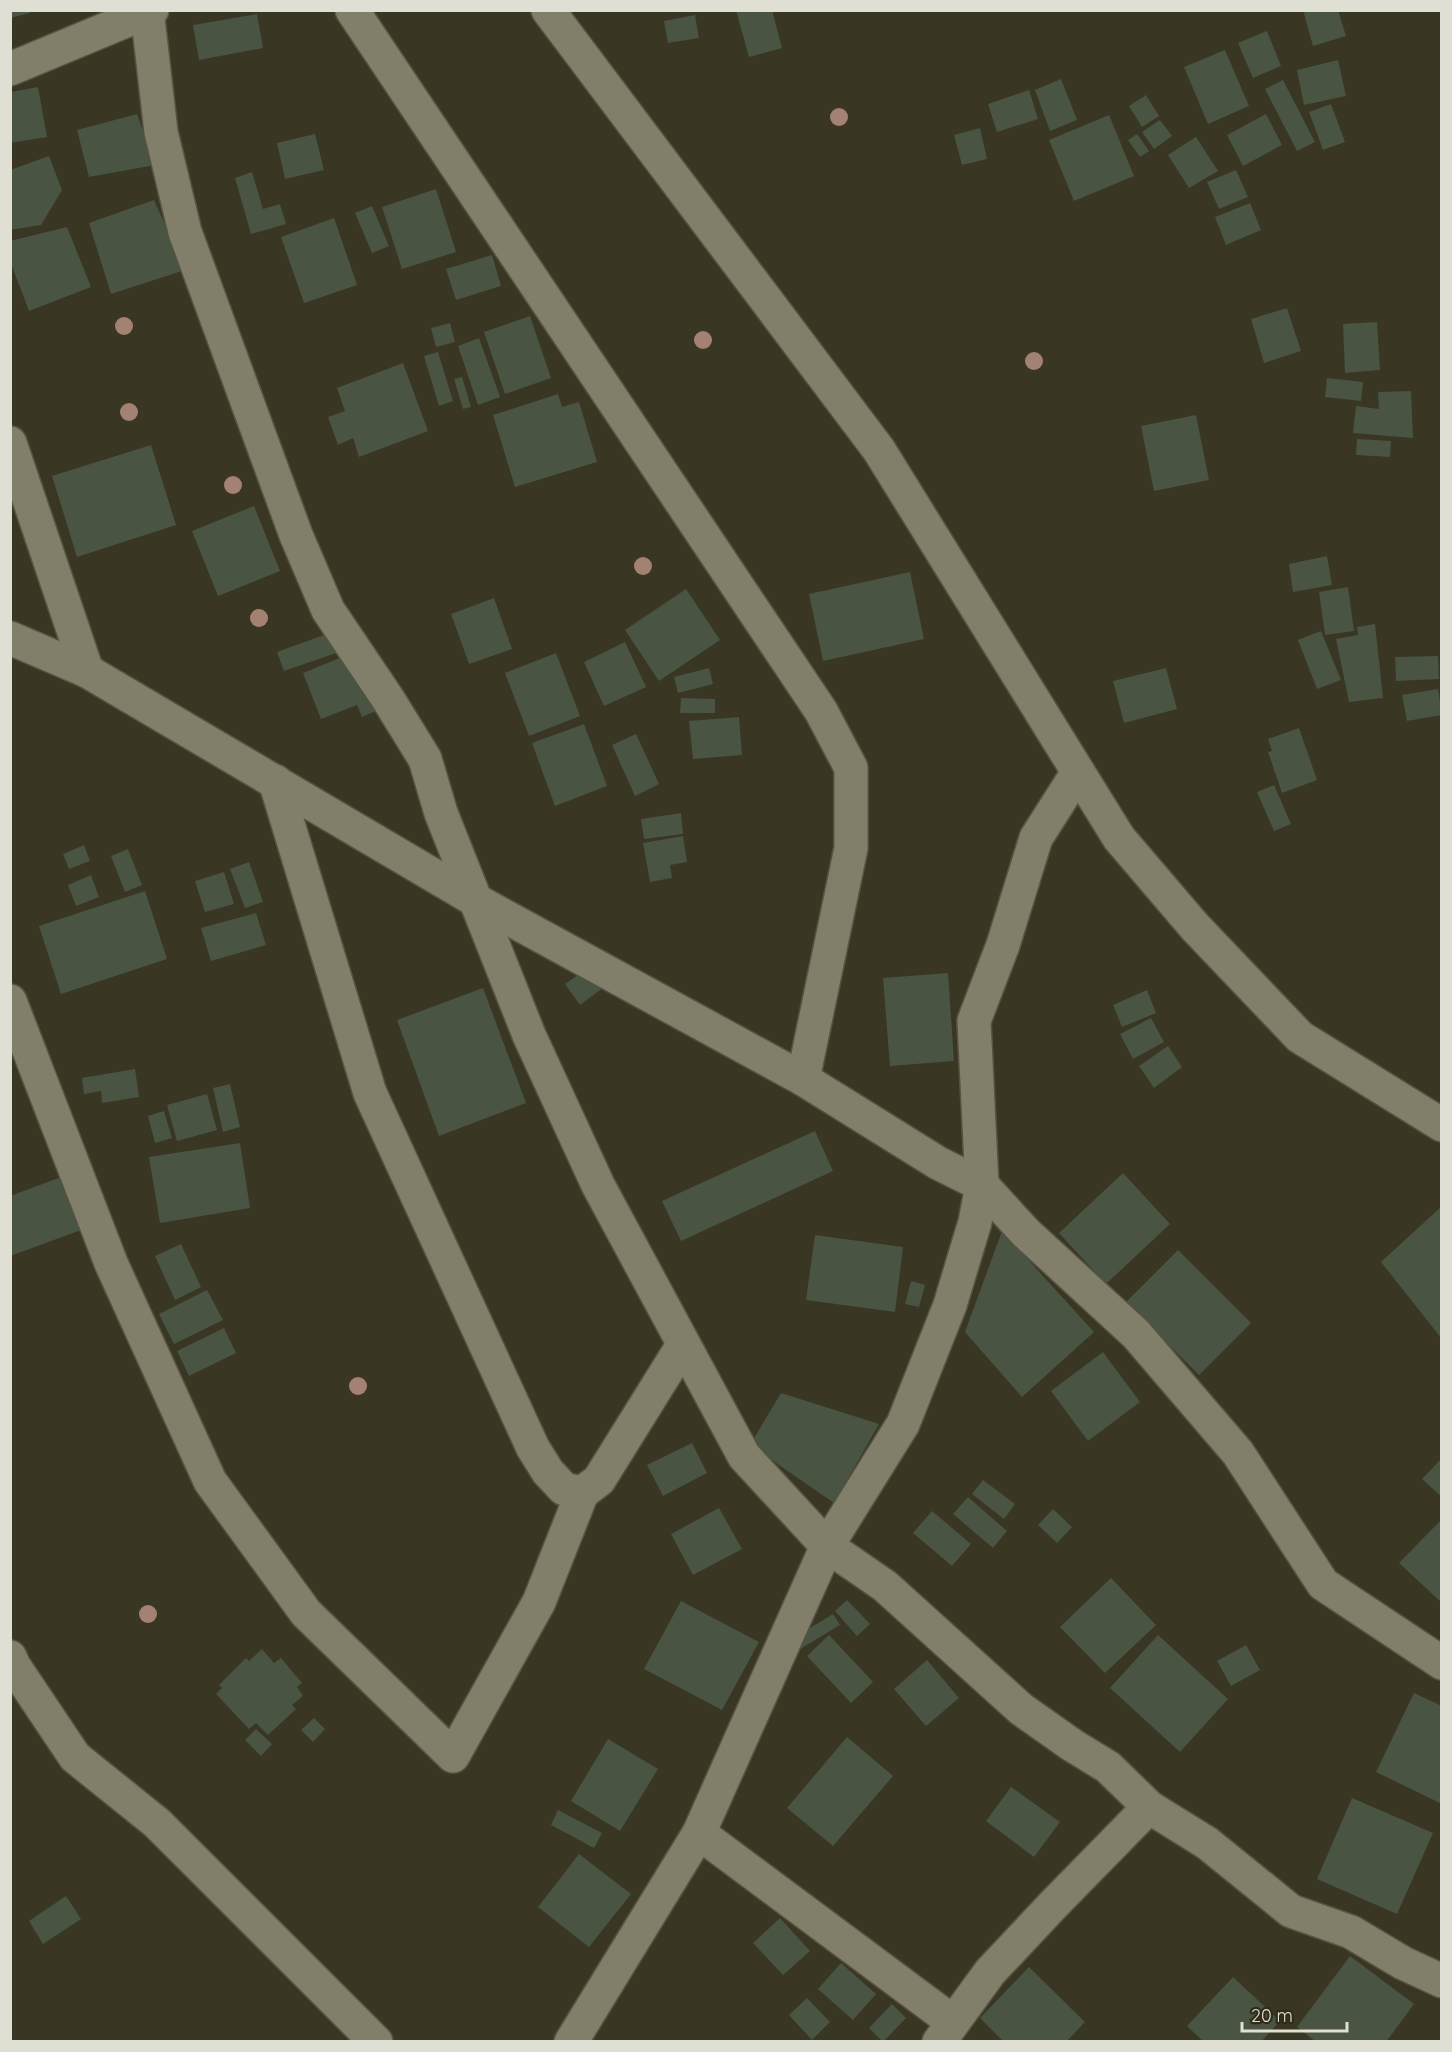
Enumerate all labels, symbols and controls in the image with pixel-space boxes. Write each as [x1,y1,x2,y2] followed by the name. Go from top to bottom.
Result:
[1242,1995,1347,2033] scale bar
[1251,2004,1293,2027] text: 20 m

